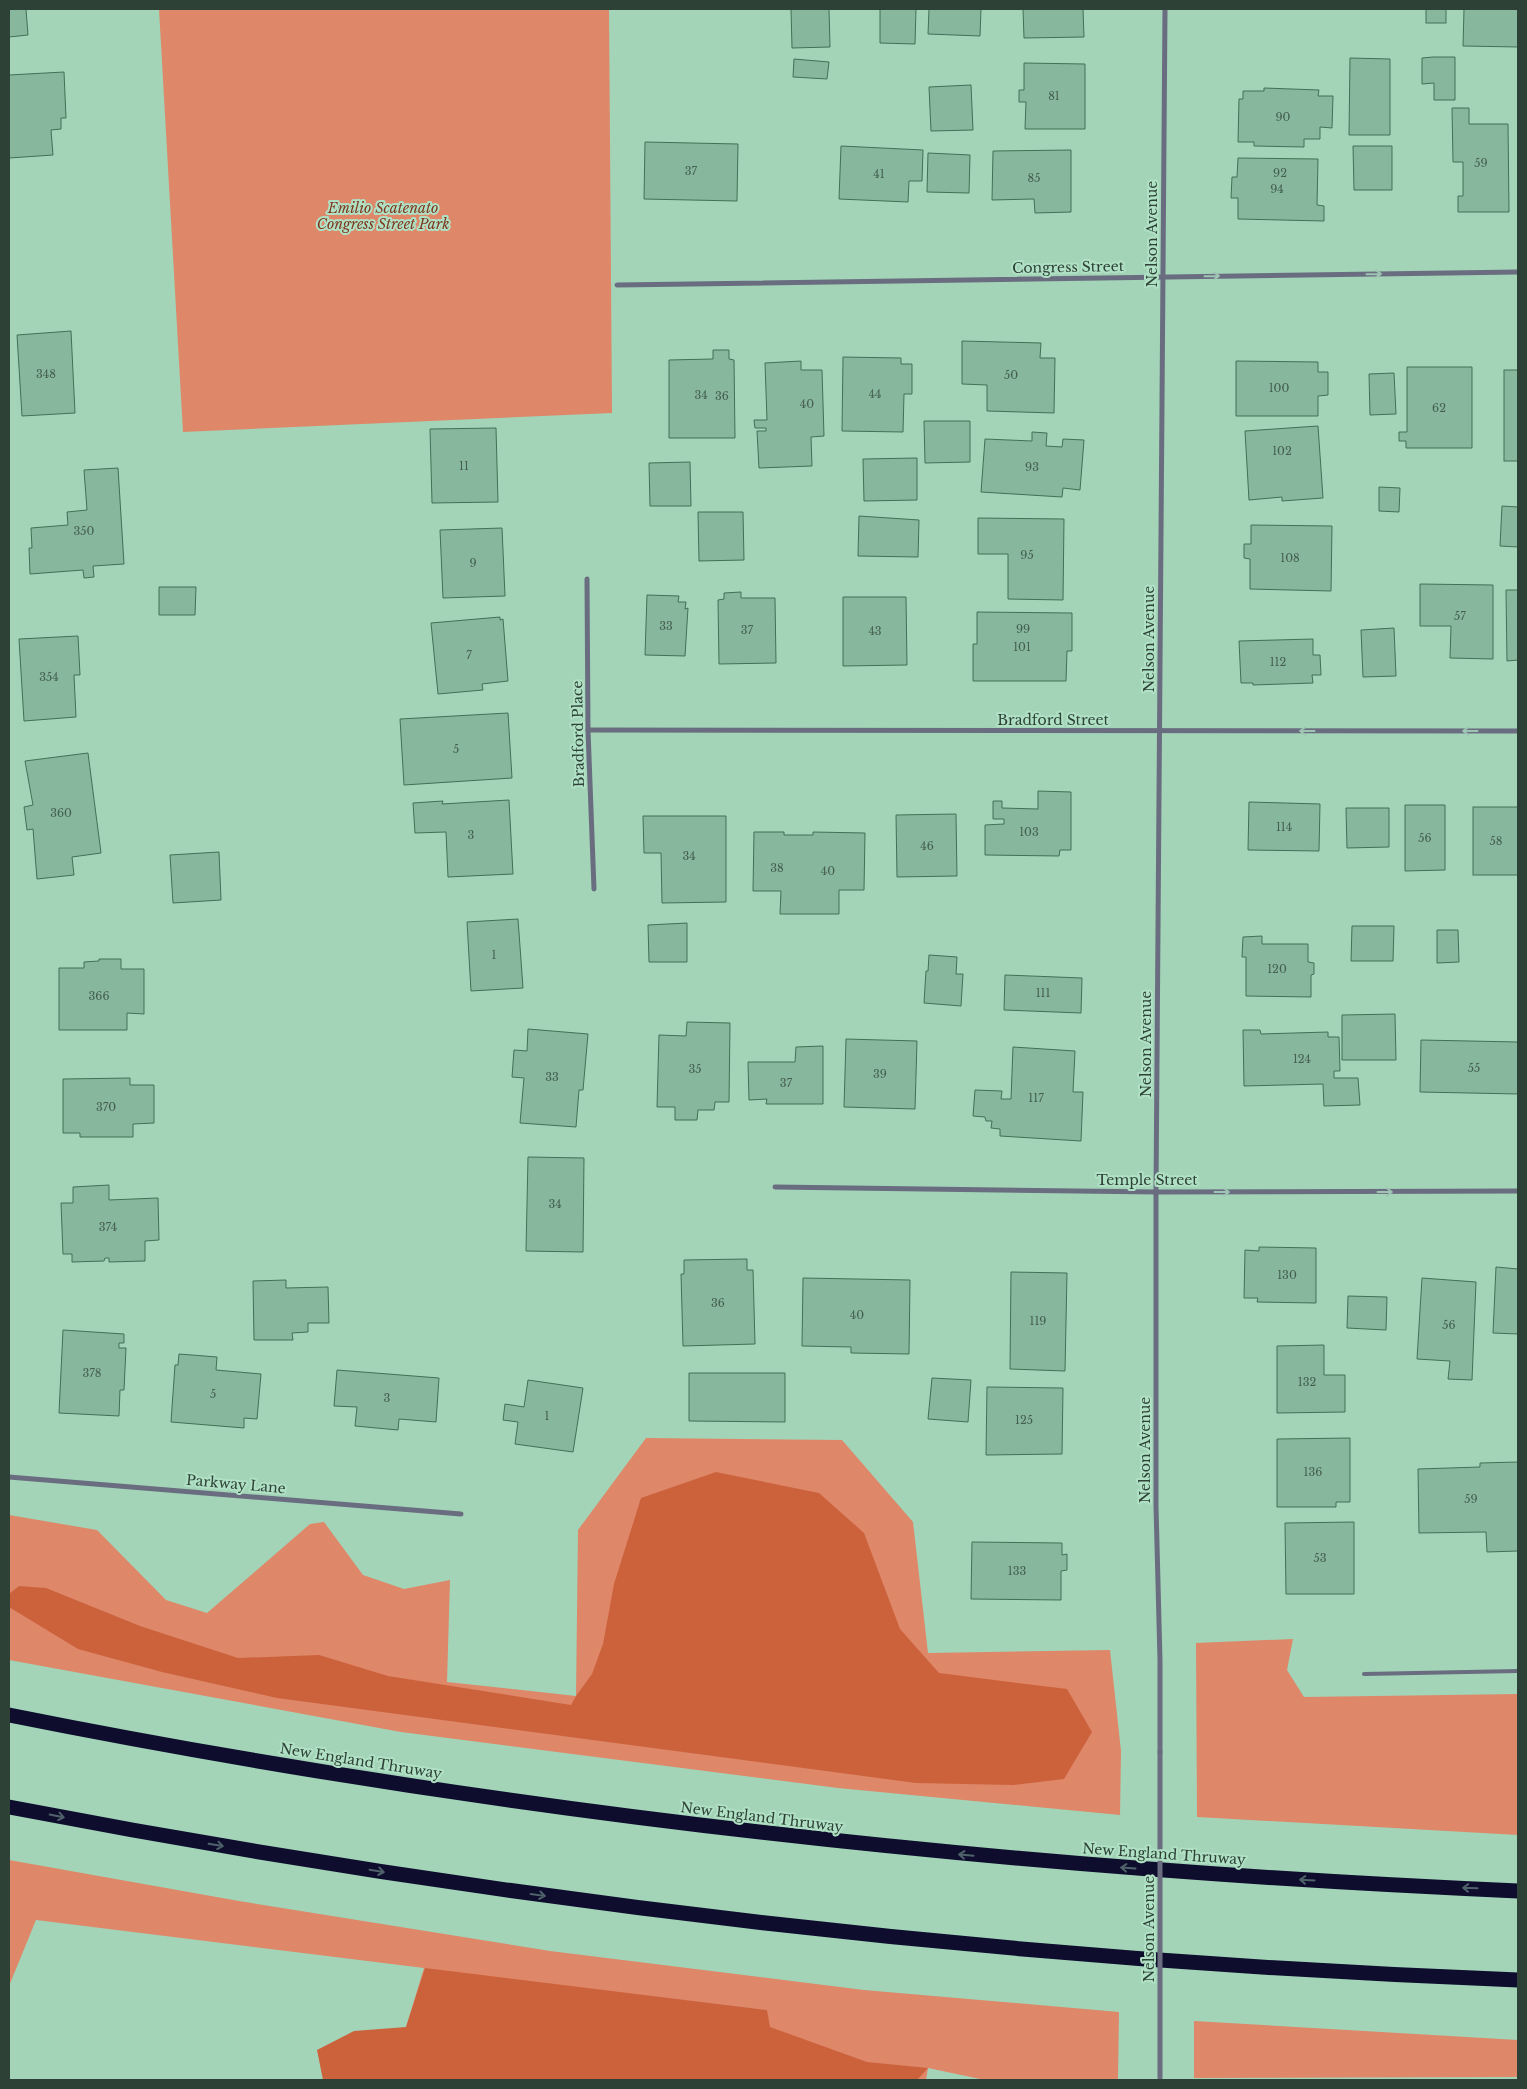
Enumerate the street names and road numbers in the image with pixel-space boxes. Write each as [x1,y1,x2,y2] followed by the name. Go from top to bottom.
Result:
[1143,181,1161,287] street label: Nelson Avenue
[1012,257,1125,277] street label: Congress Street
[1140,586,1158,692] street label: Nelson Avenue
[568,680,588,788] street label: Bradford Place
[997,711,1109,729] street label: Bradford Street
[1137,991,1155,1097] street label: Nelson Avenue
[1097,1171,1198,1189] street label: Temple Street
[1136,1397,1154,1503] street label: Nelson Avenue
[185,1471,287,1497] street label: Parkway Lane
[279,1739,443,1783] street label: New England Thruway
[680,1798,844,1836] street label: New England Thruway
[1082,1839,1246,1869] street label: New England Thruway
[1140,1876,1158,1982] street label: Nelson Avenue

